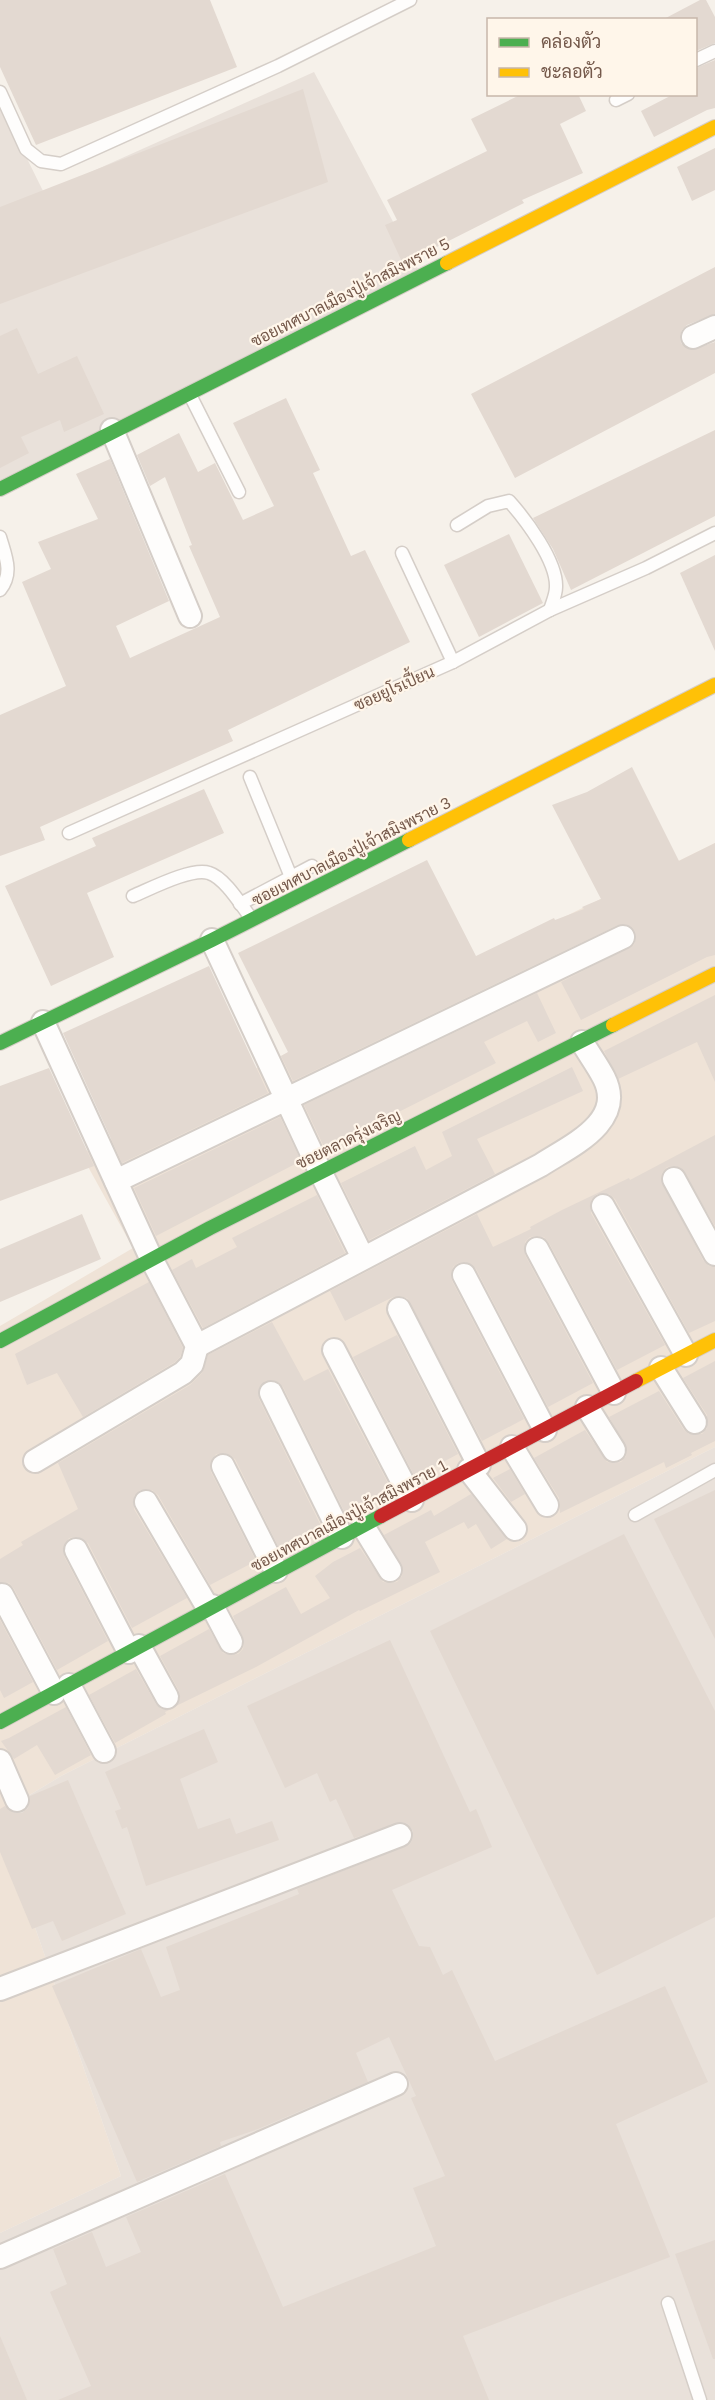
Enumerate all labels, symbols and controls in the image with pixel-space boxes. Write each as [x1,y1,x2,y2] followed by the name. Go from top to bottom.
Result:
[487,18,697,96] legend
[541,30,601,52] text: คล่องตัว
[541,61,603,82] text: ชะลอตัว
[247,233,454,353] street label: ซอยเทศบาลเมืองปู่เจ้าสมิงพราย 5
[349,658,438,716] street label: ซอยยูโรเปี้ยน
[248,792,455,912] street label: ซอยเทศบาลเมืองปู่เจ้าสมิงพราย 3
[292,1105,405,1175] street label: ซอยตลาดรุ่งเจริญ
[247,1454,452,1577] street label: ซอยเทศบาลเมืองปู่เจ้าสมิงพราย 1

